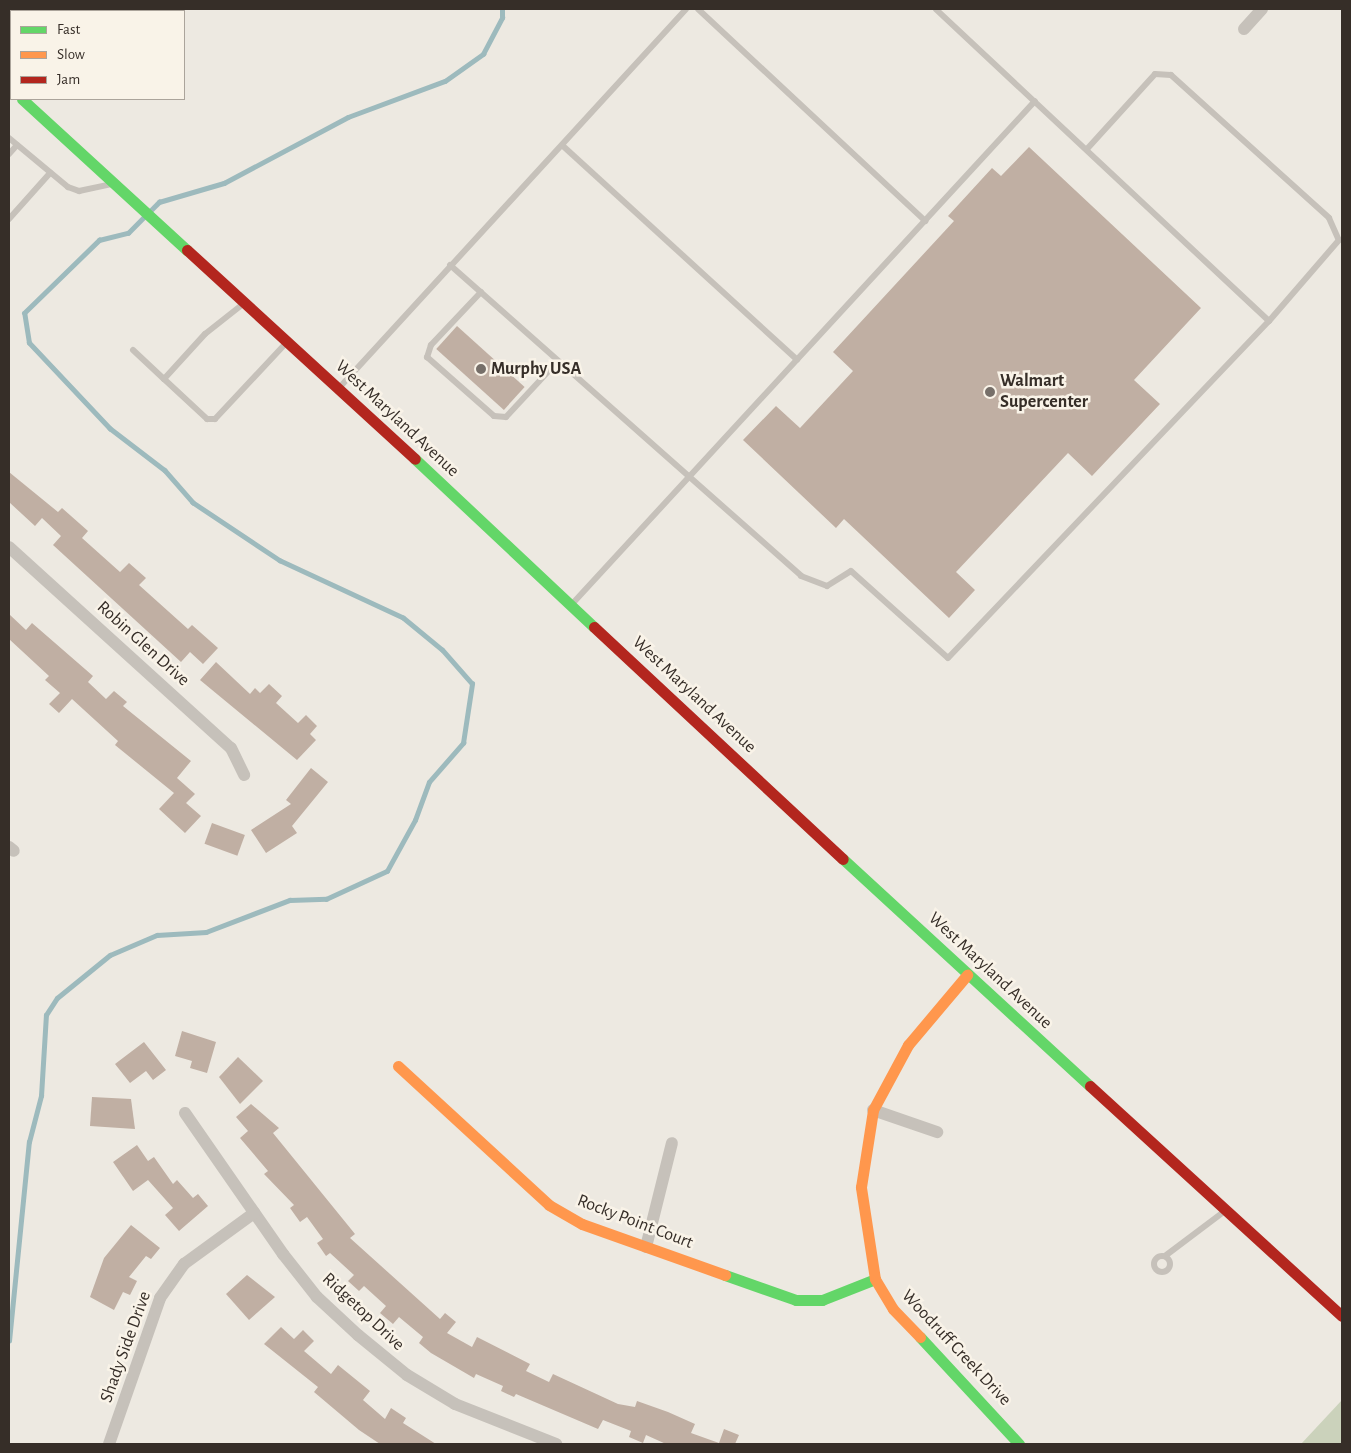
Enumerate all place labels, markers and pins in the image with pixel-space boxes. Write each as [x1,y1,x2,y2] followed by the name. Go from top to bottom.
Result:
[491,358,581,380] place label: Murphy USA
[475,363,487,375] marker: Murphy USA
[1000,371,1088,414] place label: Walmart Supercenter
[984,386,996,398] marker: Walmart Supercenter

